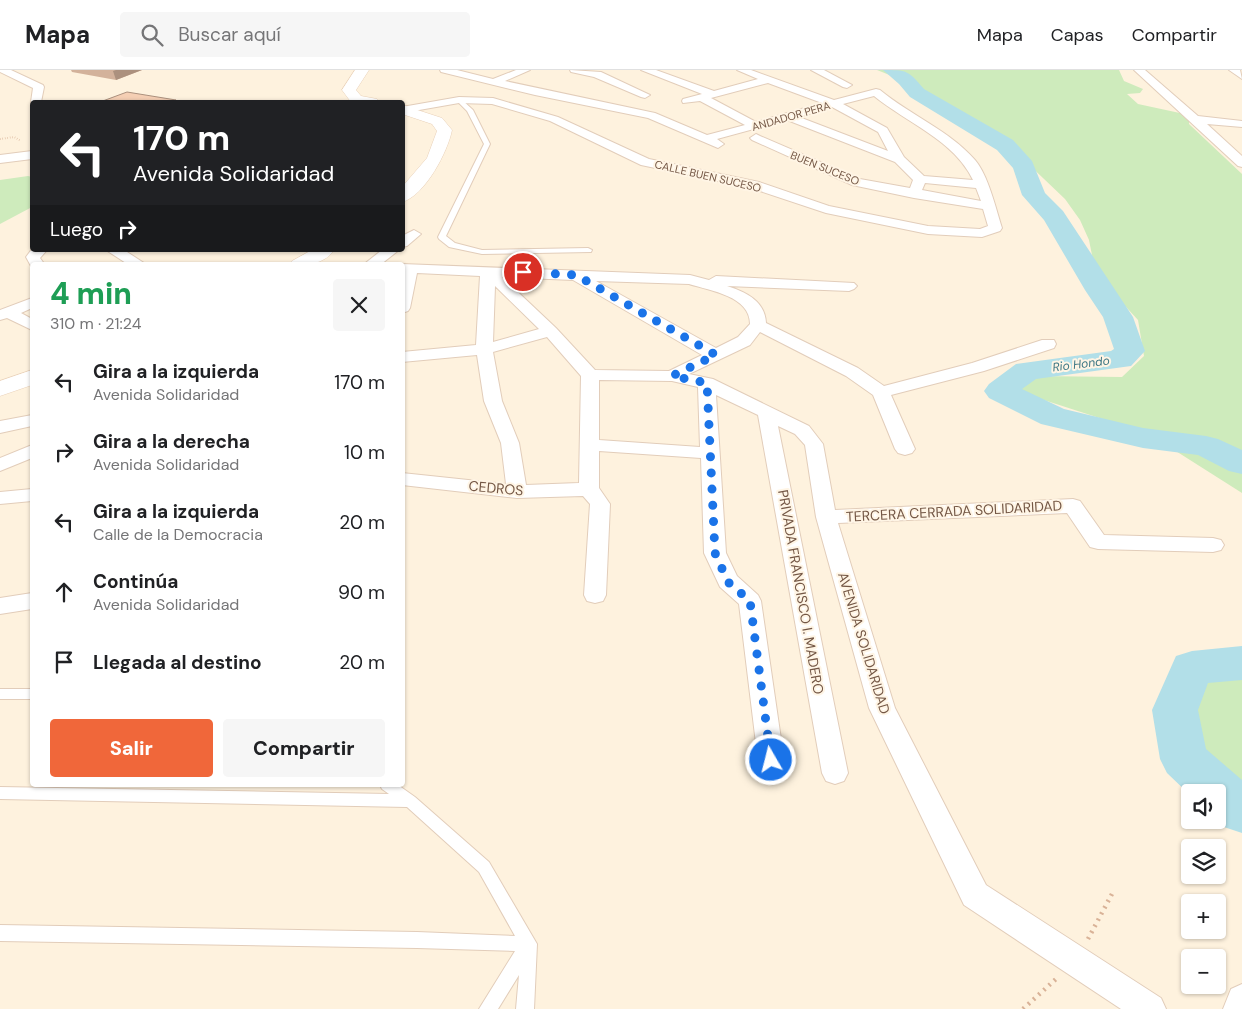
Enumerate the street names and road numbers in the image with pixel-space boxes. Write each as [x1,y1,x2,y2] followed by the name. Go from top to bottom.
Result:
[750,98,832,134] street label: ANDADOR PERA
[788,148,862,188] street label: BUEN SUCESO
[653,157,763,195] street label: CALLE BUEN SUCESO
[468,477,524,499] street label: CEDROS
[774,488,828,696] street label: PRIVADA FRANCISCO I. MADERO
[845,496,1063,526] street label: TERCERA CERRADA SOLIDARIDAD
[834,570,894,716] street label: AVENIDA SOLIDARIDAD

